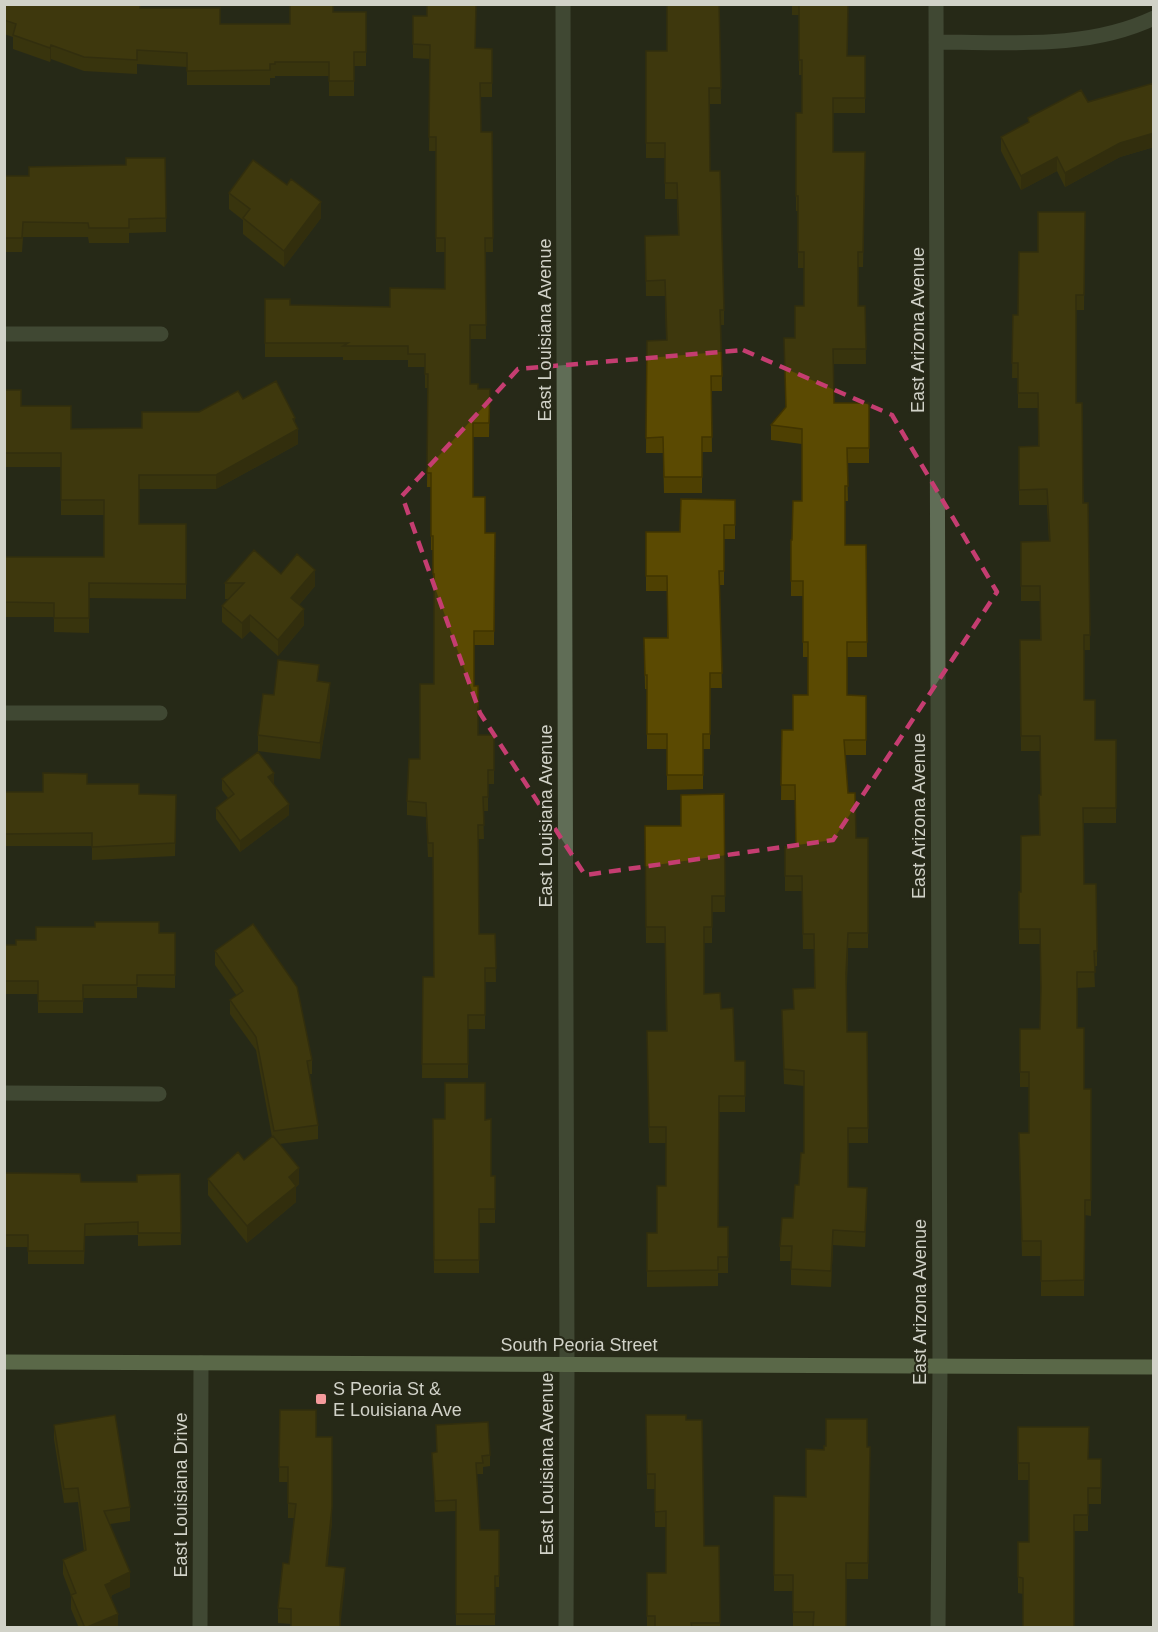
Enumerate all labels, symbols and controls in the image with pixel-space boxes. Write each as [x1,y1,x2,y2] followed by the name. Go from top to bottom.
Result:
[535,239,555,421] street label: East Louisiana Avenue
[908,247,928,413] street label: East Arizona Avenue
[536,725,556,907] street label: East Louisiana Avenue
[909,733,929,899] street label: East Arizona Avenue
[910,1219,930,1385] street label: East Arizona Avenue
[500,1335,658,1355] street label: South Peoria Street
[537,1373,557,1555] street label: East Louisiana Avenue
[333,1379,462,1420] place label: S Peoria St & E Louisiana Ave
[314,1392,328,1406] marker: S Peoria St & E Louisiana Ave
[171,1412,191,1578] street label: East Louisiana Drive

